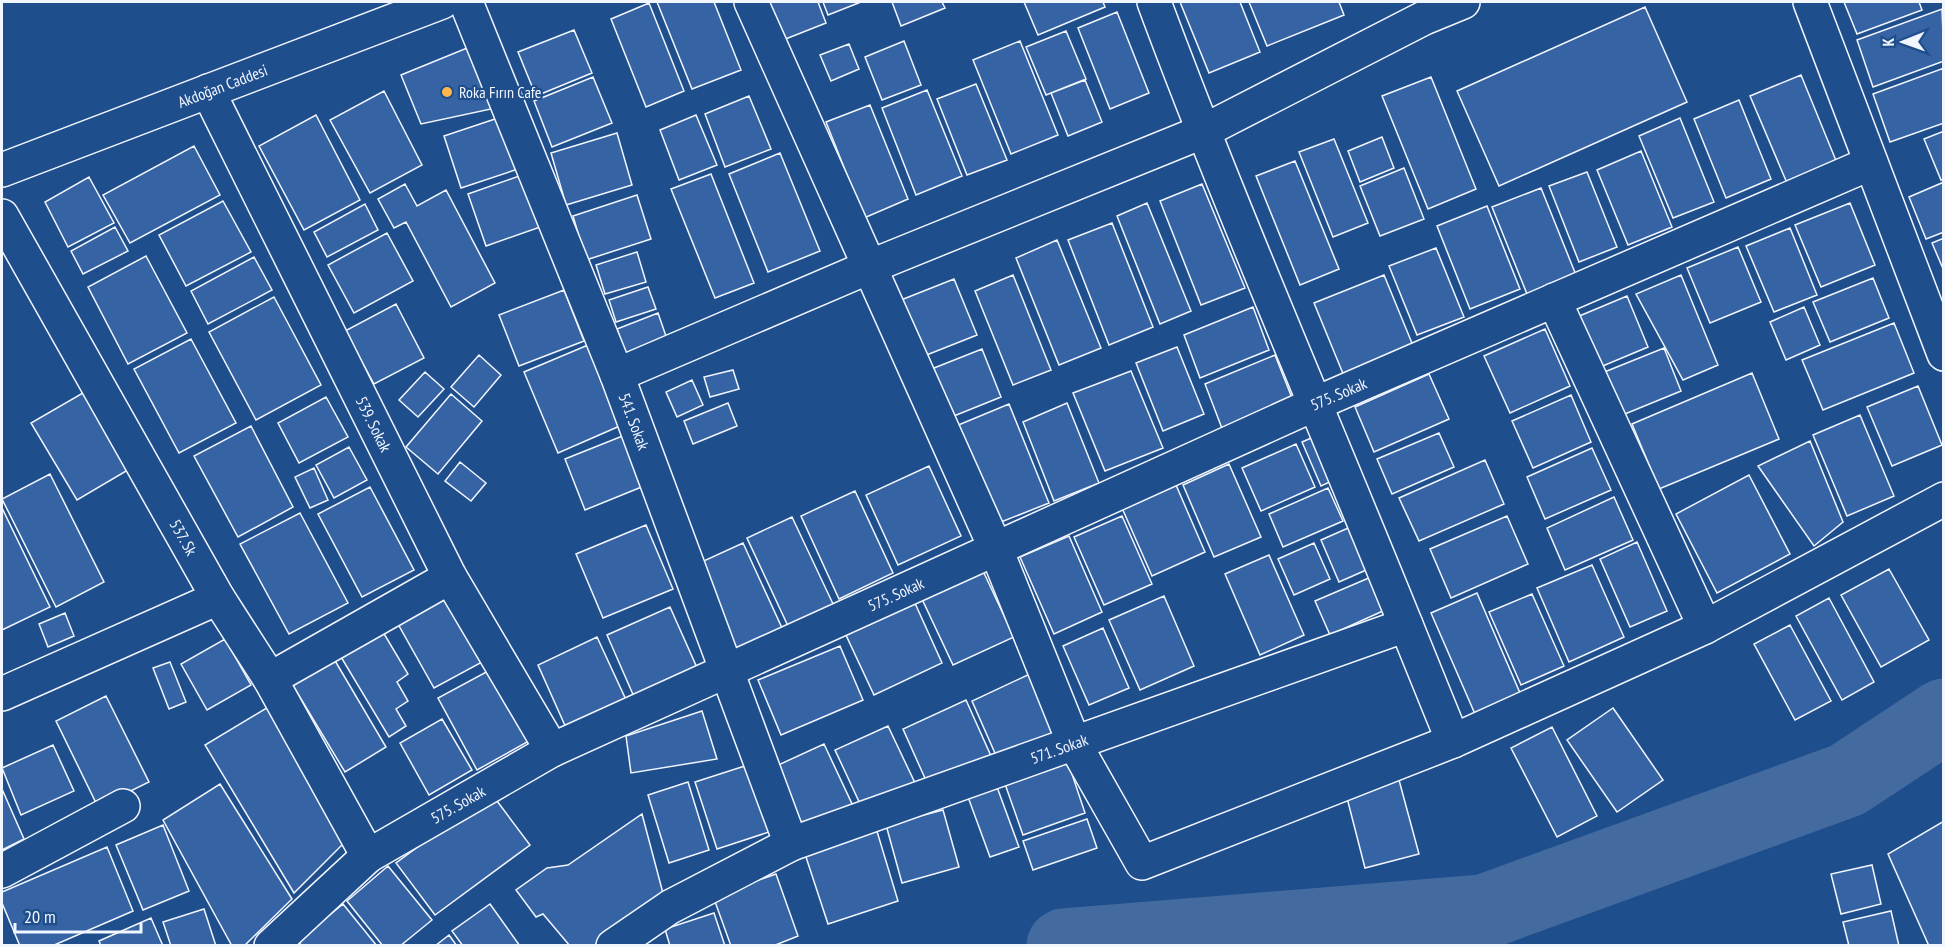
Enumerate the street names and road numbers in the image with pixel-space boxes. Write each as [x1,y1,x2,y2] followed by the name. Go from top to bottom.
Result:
[175,60,270,112] street label: Akdoğan Caddesi
[1307,372,1370,415] street label: 575. Sokak
[615,390,654,454] street label: 541. Sokak
[352,393,396,456] street label: 539. Sokak
[165,516,202,560] street label: 537. Sk
[864,572,928,616] street label: 575. Sokak
[1028,729,1091,768] street label: 571. Sokak
[427,780,489,828] street label: 575. Sokak

